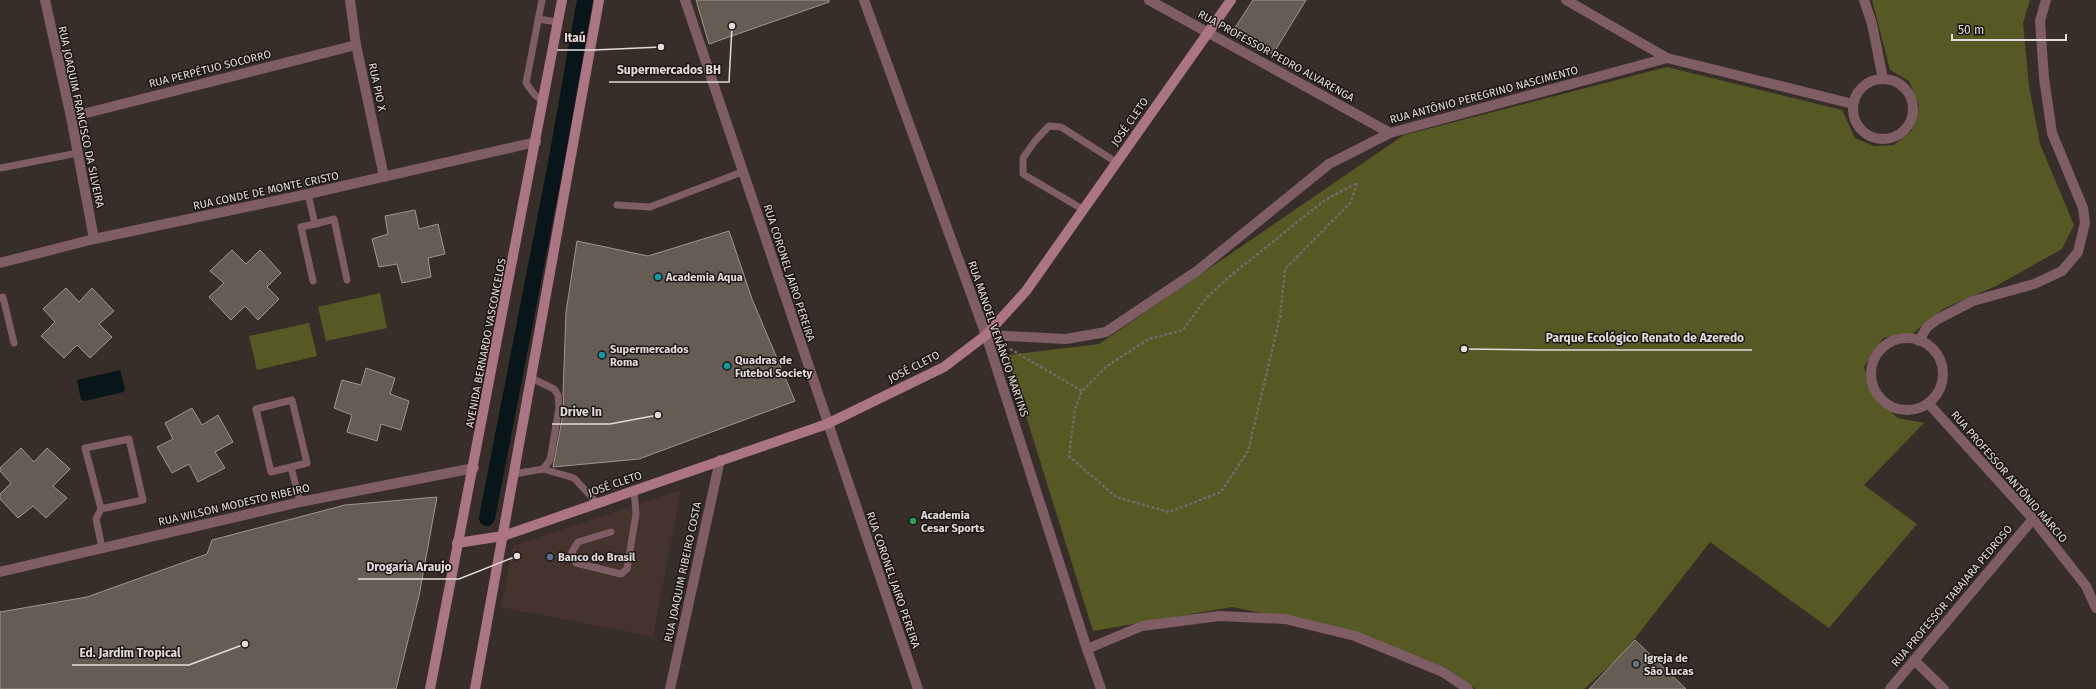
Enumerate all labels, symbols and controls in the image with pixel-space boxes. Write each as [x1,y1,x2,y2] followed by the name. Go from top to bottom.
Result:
[1196,7,1357,105] street label: RUA PROFESSOR PEDRO ALVARENGA
[1952,16,2066,42] scale bar
[1958,23,1984,37] text: 50 m
[55,25,107,210] street label: RUA JOAQUIM FRANCISCO DA SILVEIRA
[557,26,594,50] callout: Itaú
[564,31,586,45] text: Itaú
[147,47,273,91] street label: RUA PERPÉTUO SOCORRO
[609,58,729,82] callout: Supermercados BH
[366,62,388,112] street label: RUA PIO X
[617,63,721,77] text: Supermercados BH
[1388,63,1580,126] street label: RUA ANTÔNIO PEREGRINO NASCIMENTO
[1108,95,1151,149] street label: JOSÉ CLETO
[192,169,340,213] street label: RUA CONDE DE MONTE CRISTO
[761,203,818,344] street label: RUA CORONEL JAIRO PEREIRA
[463,257,509,429] street label: AVENIDA BERNARDO VASCONCELOS
[965,259,1031,419] street label: RUA MANOEL VENÂNCIO MARTINS
[665,271,743,284] place label: Academia Aqua
[653,272,663,282] marker: Academia Aqua
[1538,326,1752,350] callout: Parque Ecológico Renato de Azeredo
[1546,331,1744,345] text: Parque Ecológico Renato de Azeredo
[610,343,689,369] place label: Supermercados Roma
[886,348,942,386] street label: JOSÉ CLETO
[597,350,607,360] marker: Supermercados Roma
[735,354,813,380] place label: Quadras de Futebol Society
[722,361,732,371] marker: Quadras de Futebol Society
[552,400,610,424] callout: Drive In
[560,405,602,419] text: Drive In
[1948,408,2070,545] street label: RUA PROFESSOR ANTÔNIO MÁRCIO
[586,468,644,499] street label: JOSÉ CLETO
[157,481,311,529] street label: RUA WILSON MODESTO RIBEIRO
[662,500,704,643] street label: RUA JOAQUIM RIBEIRO COSTA
[920,509,985,535] place label: Academia Cesar Sports
[863,510,923,651] street label: RUA CORONEL JAIRO PEREIRA
[908,516,918,526] marker: Academia Cesar Sports
[1889,523,2015,669] street label: RUA PROFESSOR TABAJARA PEDROSO
[558,551,636,564] place label: Banco do Brasil
[545,552,555,562] marker: Banco do Brasil
[358,555,459,579] callout: Drogaria Araujo
[366,560,452,574] text: Drogaria Araujo
[72,641,189,665] callout: Ed. Jardim Tropical
[79,646,181,660] text: Ed. Jardim Tropical
[1644,652,1694,678] place label: Igreja de São Lucas
[1631,659,1641,669] marker: Igreja de São Lucas

